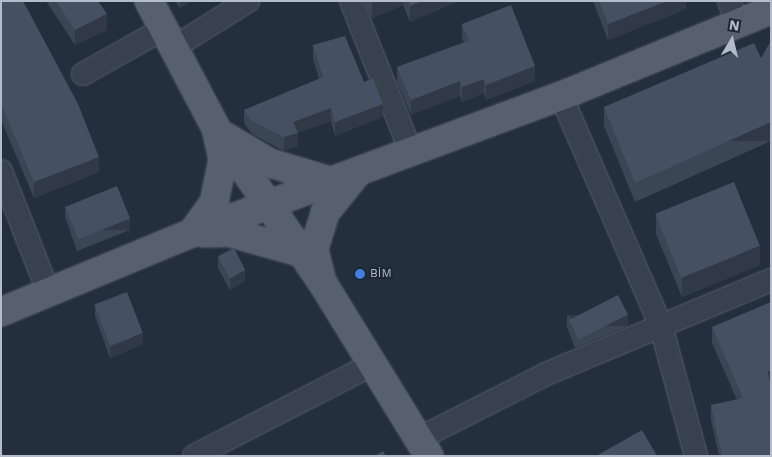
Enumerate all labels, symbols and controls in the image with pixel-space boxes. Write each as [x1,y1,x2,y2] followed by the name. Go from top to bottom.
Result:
[707,15,757,65] north arrow
[728,16,741,34] text: N
[370,267,392,281] place label: BİM
[354,268,366,280] marker: BİM

